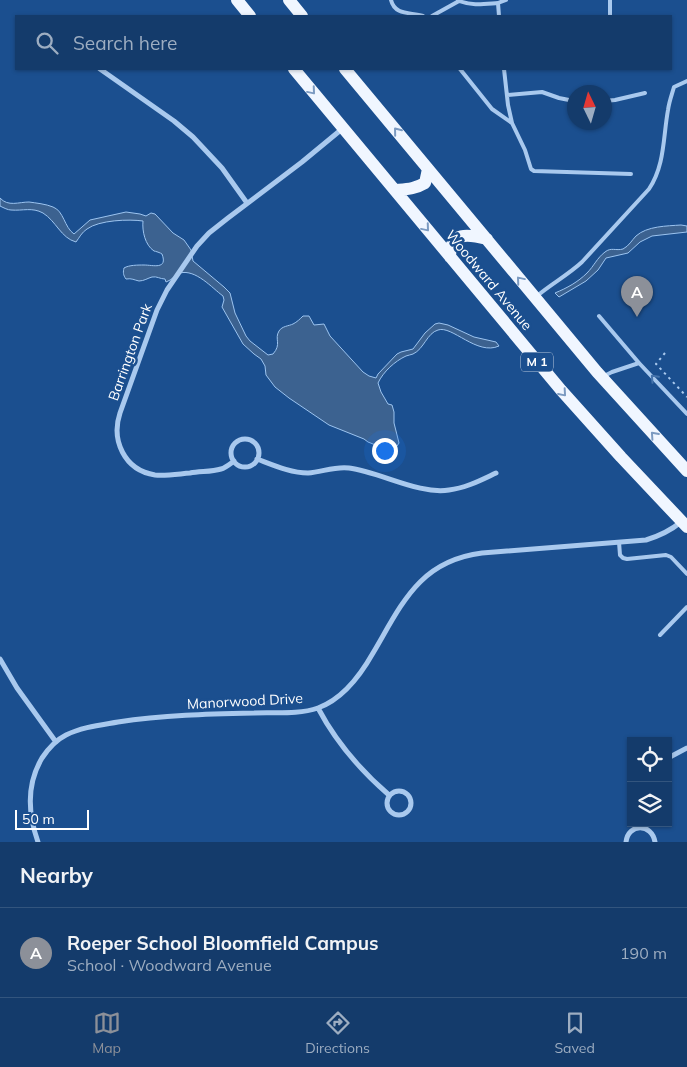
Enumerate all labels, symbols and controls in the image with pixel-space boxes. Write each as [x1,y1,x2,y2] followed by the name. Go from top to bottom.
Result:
[15,15,672,70] search box
[33,29,61,57] icon: search
[73,31,177,55] text: Search here
[307,85,316,94] one-way arrow
[567,85,612,130] north arrow
[394,128,403,137] one-way arrow
[420,222,429,231] one-way arrow
[442,226,536,334] street label: Woodward Avenue
[517,276,526,285] one-way arrow
[621,276,653,317] pin: A
[104,300,156,403] street label: Barrington Park
[521,352,553,372] road number: M 1
[651,375,660,384] one-way arrow
[558,387,567,396] one-way arrow
[651,431,660,440] one-way arrow
[372,438,398,464] your location
[187,689,303,713] street label: Manorwood Drive
[627,737,672,827] map controls
[627,737,672,782] button: locate
[627,782,672,827] button: layers
[15,807,89,830] scale bar
[22,810,55,828] text: 50 m
[20,862,93,888] text: Nearby
[67,931,379,955] text: Roeper School Bloomfield Campus
[30,943,42,963] text: A
[620,943,667,963] text: 190 m
[67,955,272,975] text: School · Woodward Avenue
[92,1009,121,1057] tab: Map
[305,1009,370,1057] tab: Directions
[554,1009,595,1057] tab: Saved

